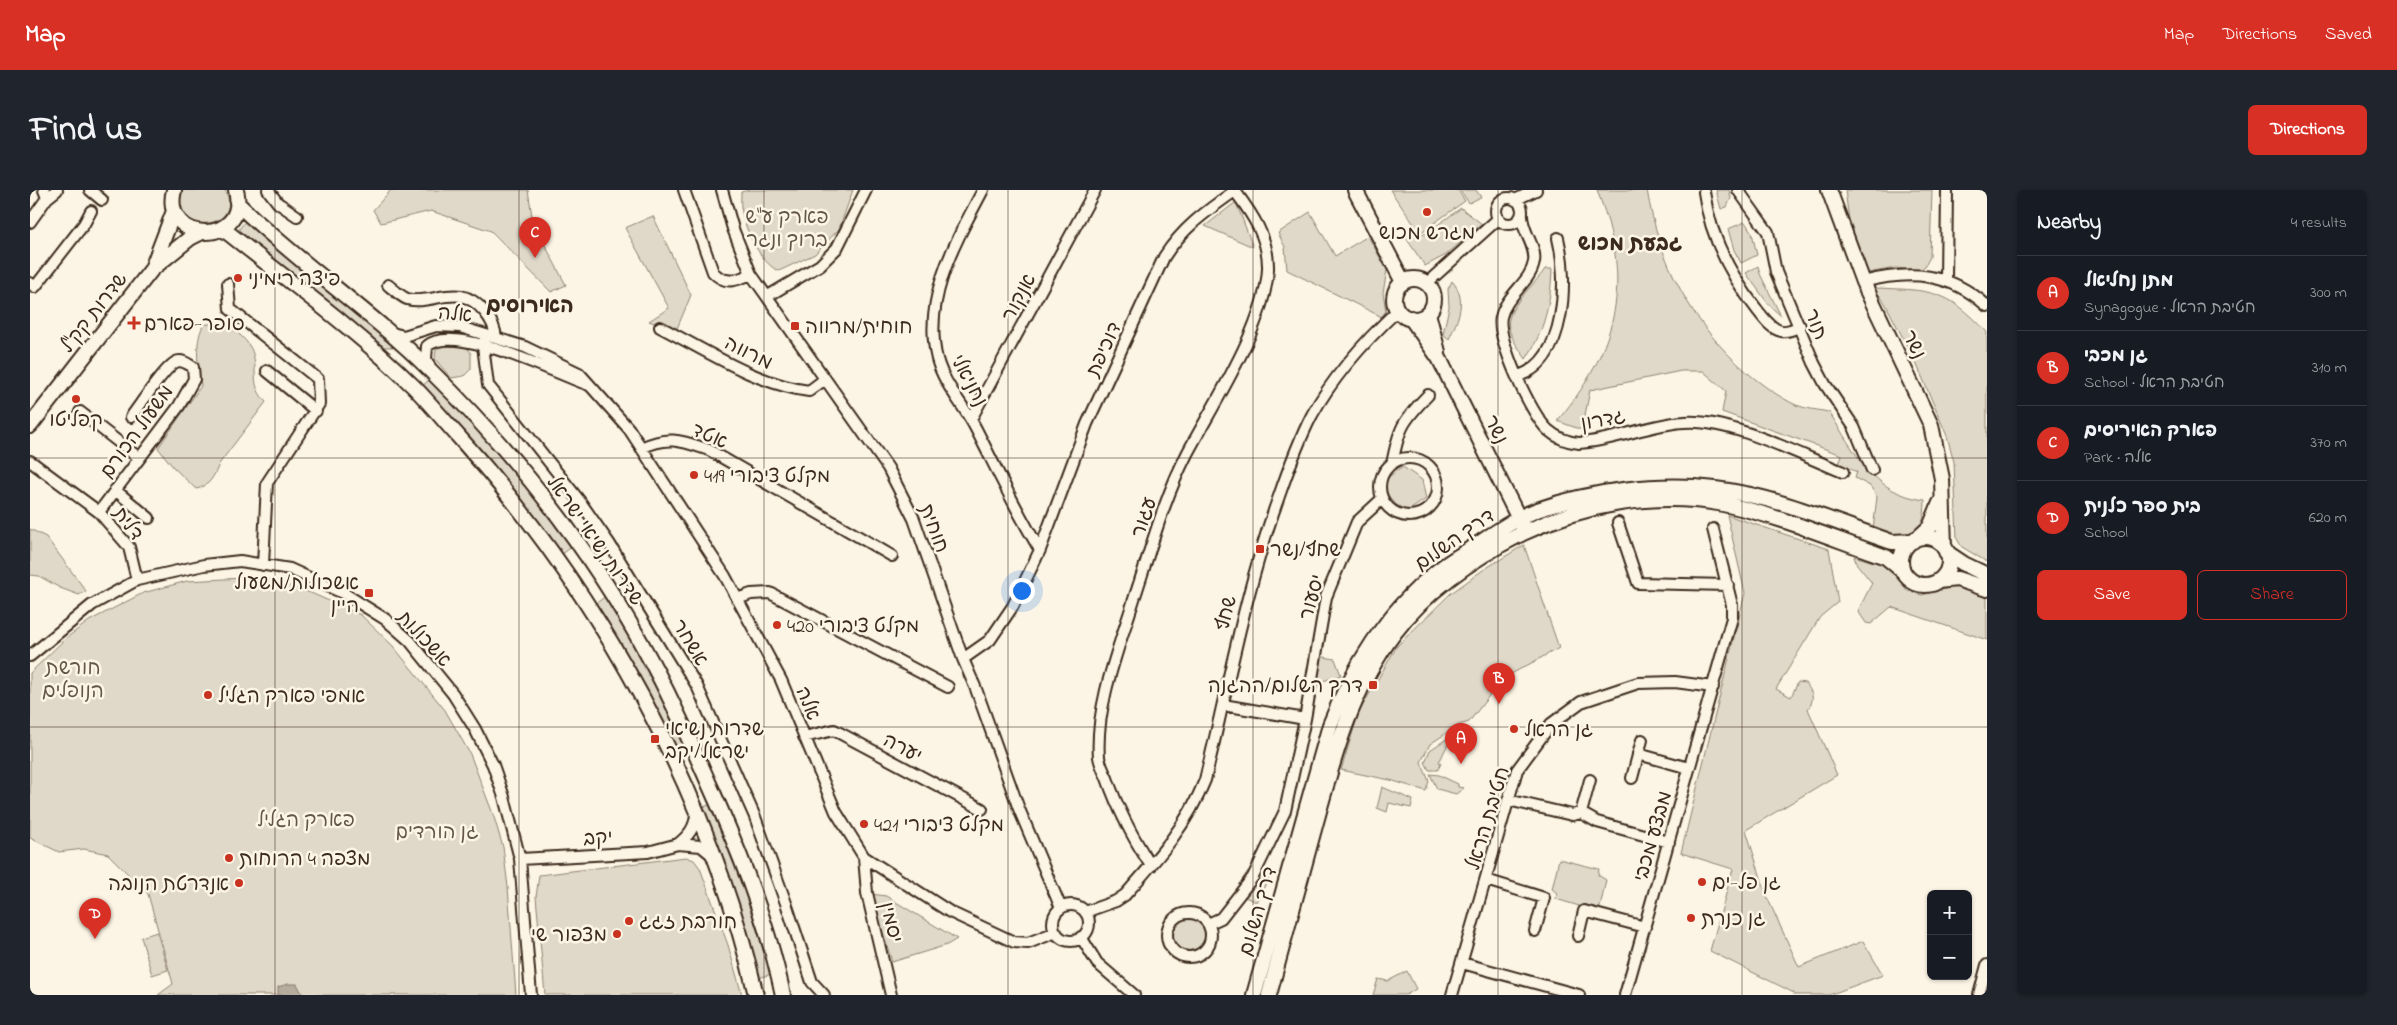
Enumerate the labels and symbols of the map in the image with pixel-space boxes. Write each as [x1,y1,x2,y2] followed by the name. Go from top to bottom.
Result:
[745,204,829,256] park label: פארק ע"ש ברוך ונגר
[1421,206,1433,218] marker: מגרש מכוש
[519,217,551,258] pin: C
[1379,220,1475,249] place label: מגרש מכוש
[1578,230,1683,260] district label: גבעת מכוש
[248,266,341,295] place label: פיצה רימיני
[54,267,136,360] street label: שדרות קק"ל
[996,269,1045,327] street label: אנקור
[232,272,244,284] marker: פיצה רימיני
[486,292,574,322] district label: האירוסים
[436,299,473,332] street label: אלה
[1795,305,1834,345] street label: תור
[144,311,245,340] place label: סופר-פארם
[805,314,913,343] place label: חוחית/מרווה
[128,317,140,329] marker: סופר-פארם
[1080,318,1131,383] street label: דוכיפת
[789,320,801,332] marker: חוחית/מרווה
[1893,326,1932,365] street label: נשר
[719,330,777,378] street label: מרווה
[942,350,994,412] street label: נחניאלי
[94,380,182,485] street label: משעול הכורם
[70,393,82,405] marker: קפליטו
[1579,403,1628,440] street label: גדרון
[49,407,103,436] place label: קפליטו
[1475,411,1514,450] street label: נשר
[687,417,731,458] street label: אטד
[704,463,830,492] place label: מקלט ציבורי 419
[688,469,700,481] marker: מקלט ציבורי 419
[538,471,650,612] street label: שדרות נשיאי ישראל
[1125,494,1166,542] street label: עגור
[910,500,955,558] street label: חוחית
[104,501,149,547] street label: דלית
[1409,503,1501,579] street label: דרך השלום
[1270,537,1341,566] place label: שחף/נשר
[1254,543,1266,555] marker: שחף/נשר
[234,570,359,622] place label: אשכולות/משעול היין
[1293,571,1334,624] street label: יסעור
[1009,578,1035,604] your location
[363,587,375,599] marker: אשכולות/משעול היין
[1209,593,1246,634] street label: שחף
[388,604,457,675] street label: אשכולות
[787,613,919,642] place label: מקלט ציבורי 420
[664,614,714,672] street label: אשחר
[771,619,783,631] marker: מקלט ציבורי 420
[42,655,104,707] park label: חורשת הנופלים
[1483,663,1515,704] pin: B
[1208,673,1363,702] place label: דרך השלום/ההגנה
[1367,679,1379,691] marker: דרך השלום/ההגנה
[218,683,365,712] place label: אמפי פארק הגליל
[787,683,827,725] street label: אלה
[202,689,214,701] marker: אמפי פארק הגליל
[665,716,764,768] place label: שדרות נשיאי ישראל/יקב
[1524,717,1593,746] place label: גן הראל
[1445,723,1477,764] pin: A
[1508,723,1520,735] marker: גן הראל
[877,727,927,772] street label: יערה
[649,733,661,745] marker: שדרות נשיאי ישראל/יקב
[1460,763,1519,874] street label: חטיבת הראל
[1628,788,1681,886] street label: מבצע מכבי
[257,807,355,836] park label: פארק הגליל
[874,812,1004,841] place label: מקלט ציבורי 421
[858,818,870,830] marker: מקלט ציבורי 421
[396,819,478,848] park label: גן הורדים
[583,824,613,855] street label: יקב
[239,846,371,875] place label: מצפה 4 הרוחות
[223,852,235,864] marker: מצפה 4 הרוחות
[1233,864,1286,960] street label: דרך השלום
[1712,870,1781,899] place label: גן פל-ים
[108,871,229,900] place label: אנדרטת הנובה
[1696,876,1708,888] marker: גן פל-ים
[233,877,245,889] marker: אנדרטת הנובה
[79,898,111,939] pin: D
[871,899,909,946] street label: יסמין
[1701,906,1766,935] place label: גן כנרת
[639,909,737,938] place label: חורבת זגג
[1685,912,1697,924] marker: גן כנרת
[623,915,635,927] marker: חורבת זגג
[531,922,607,951] place label: מצפור שי
[611,928,623,940] marker: מצפור שי

